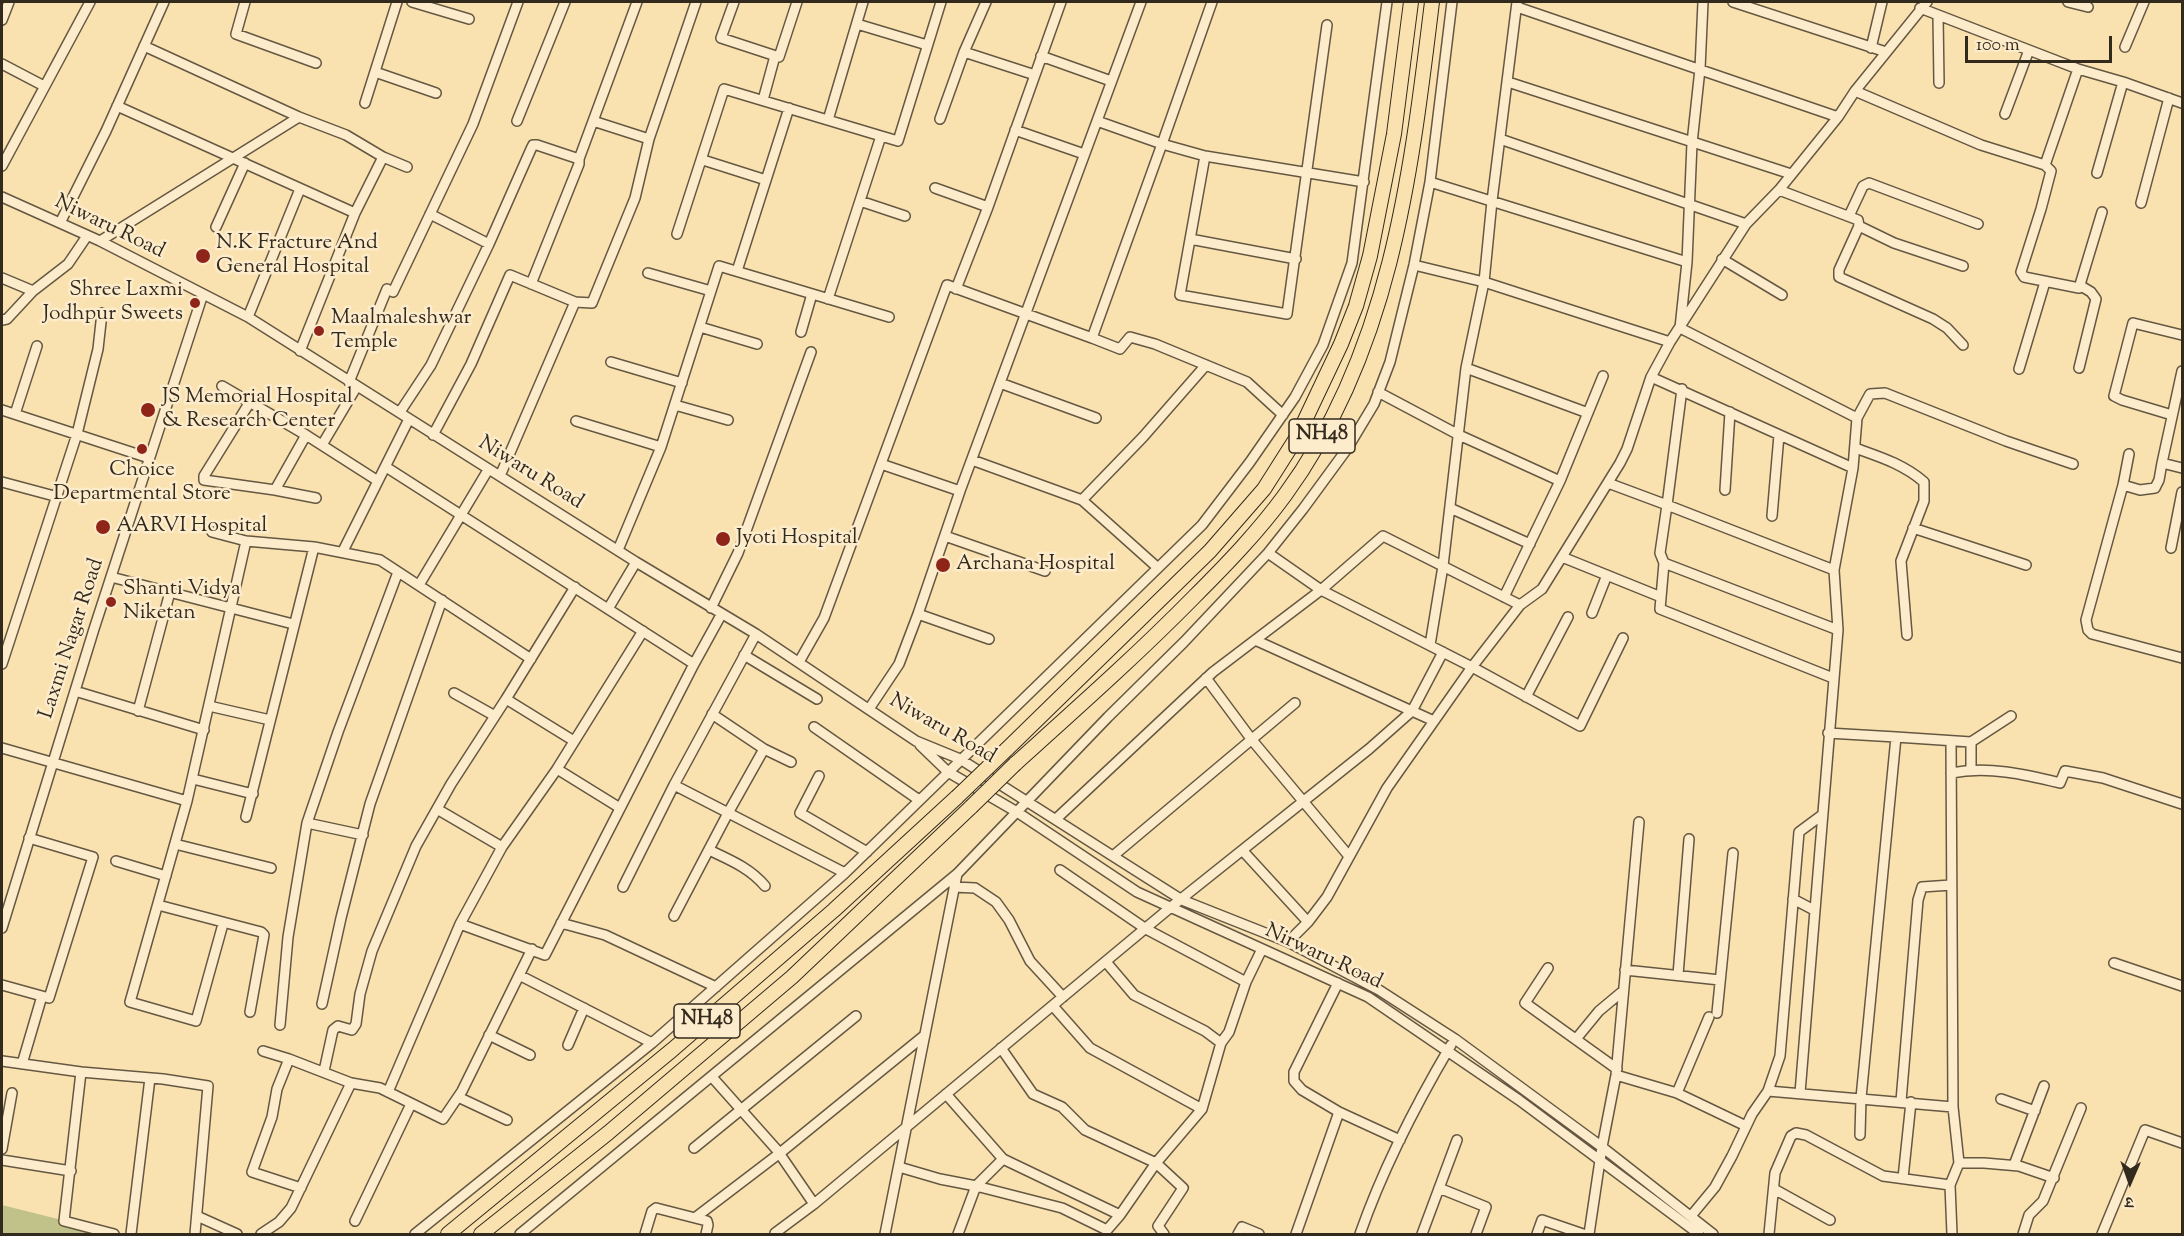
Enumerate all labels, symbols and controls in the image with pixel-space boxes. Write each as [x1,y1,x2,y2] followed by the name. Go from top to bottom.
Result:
[1968,24,2115,62] scale bar
[1976,33,2020,59] text: 100 m
[50,191,168,265] street label: Niwaru Road
[216,231,378,281] place label: N.K Fracture And General Hospital
[194,247,212,265] marker: N.K Fracture And General Hospital
[43,278,183,328] place label: Shree Laxmi Jodhpur Sweets
[188,296,202,310] marker: Shree Laxmi Jodhpur Sweets
[331,306,471,356] place label: Maalmaleshwar Temple
[312,324,326,338] marker: Maalmaleshwar Temple
[162,385,353,435] place label: JS Memorial Hospital & Research Center
[139,401,157,419] marker: JS Memorial Hospital & Research Center
[1289,419,1355,453] road number: NH48
[473,432,587,516] street label: Niwaru Road
[135,442,149,456] marker: Choice Departmental Store
[53,458,231,508] place label: Choice Departmental Store
[116,514,267,540] place label: AARVI Hospital
[94,518,112,536] marker: AARVI Hospital
[736,526,858,552] place label: Jyoti Hospital
[714,530,732,548] marker: Jyoti Hospital
[956,552,1115,578] place label: Archana Hospital
[35,556,111,722] street label: Laxmi Nagar Road
[934,556,952,574] marker: Archana Hospital
[123,577,241,627] place label: Shanti Vidya Niketan
[104,595,118,609] marker: Shanti Vidya Niketan
[884,689,1000,771] street label: Niwaru Road
[1260,920,1386,996] street label: Nirwaru Road
[674,1004,740,1038] road number: NH48
[2100,1152,2160,1212] north arrow
[2125,1189,2134,1212] text: उ

